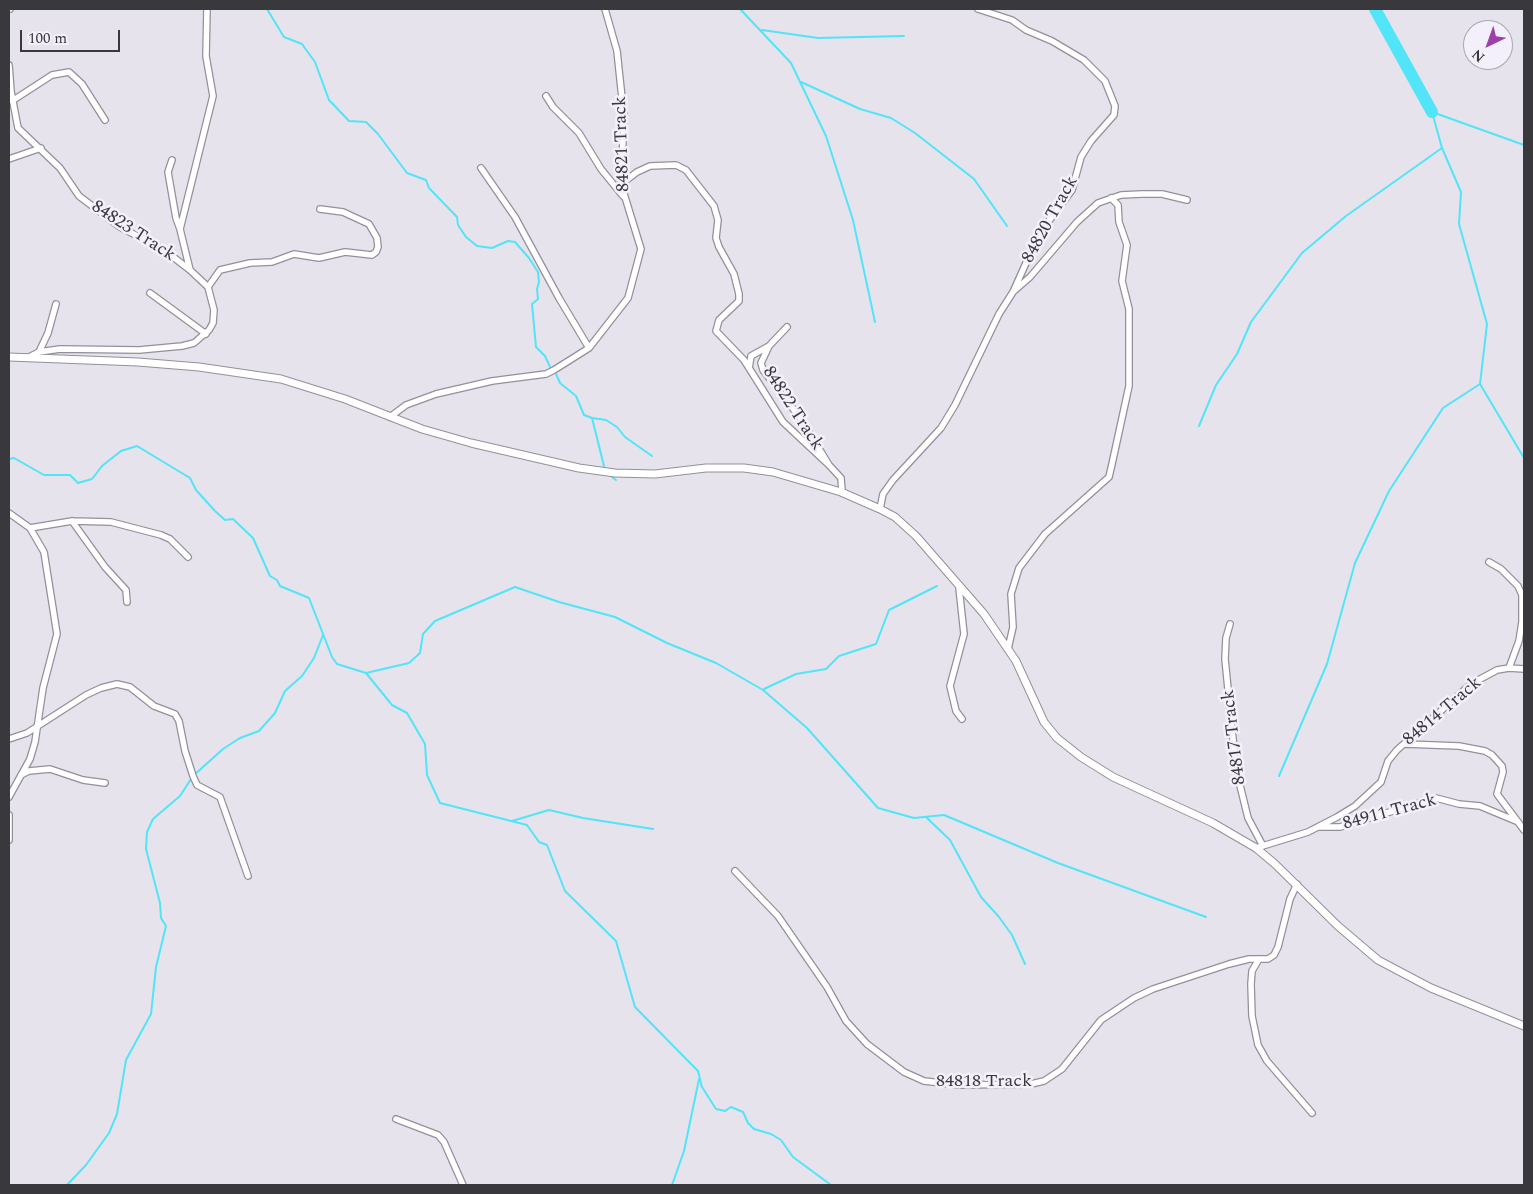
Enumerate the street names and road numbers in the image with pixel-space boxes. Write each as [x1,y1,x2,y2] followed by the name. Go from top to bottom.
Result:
[611,96,635,192] street label: 84821 Track
[1018,173,1084,267] street label: 84820 Track
[87,197,179,267] street label: 84823 Track
[757,363,827,455] street label: 84822 Track
[1399,673,1487,751] street label: 84814 Track
[1218,688,1252,786] street label: 84817 Track
[1341,790,1439,836] street label: 84911 Track
[936,1071,1032,1093] street label: 84818 Track

